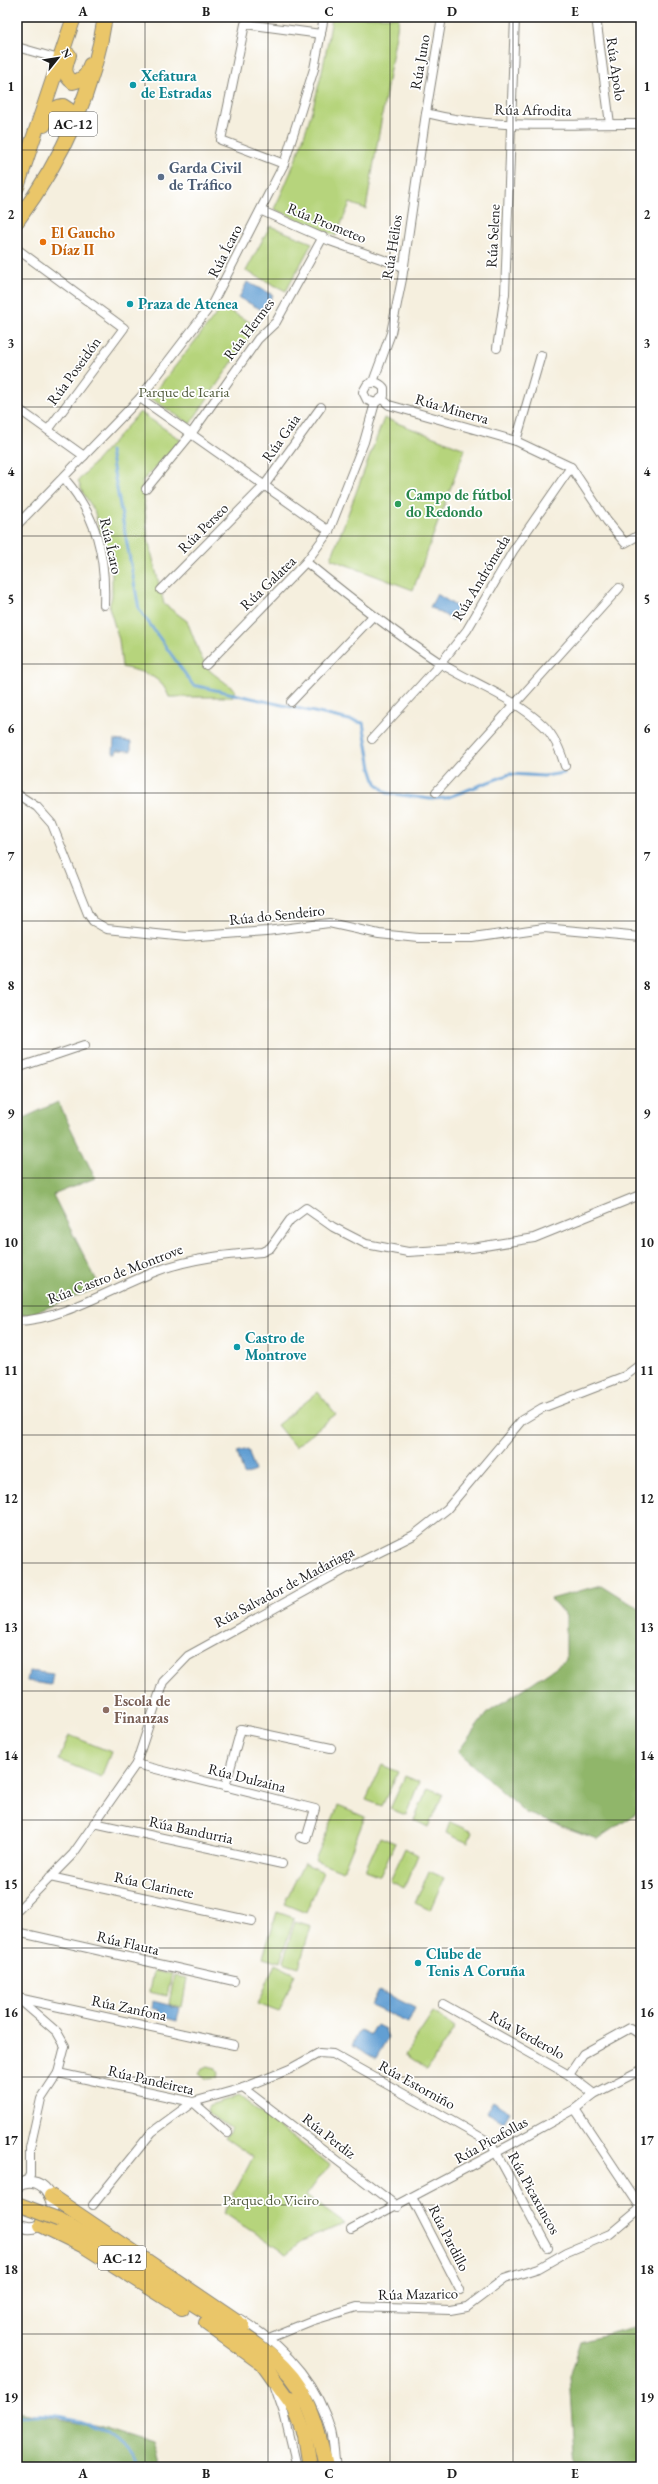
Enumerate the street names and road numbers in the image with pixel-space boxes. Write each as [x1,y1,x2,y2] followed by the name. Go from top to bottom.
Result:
[405,33,434,91] street label: Rúa Juno
[603,36,630,102] street label: Rúa Apolo
[494,99,572,120] street label: Rúa Afrodita
[49,112,97,136] road number: AC-12
[285,198,370,247] street label: Rúa Prometeo
[481,204,504,268] street label: Rúa Selene
[377,213,406,281] street label: Rúa Helios
[203,221,246,280] street label: Rúa Ícaro
[219,294,278,364] street label: Rúa Hermes
[42,333,105,409] street label: Rúa Poseidón
[413,389,491,428] street label: Rúa Minerva
[257,410,304,465] street label: Rúa Gaia
[173,498,232,557] street label: Rúa Perseo
[96,516,127,576] street label: Rúa Ícaro
[447,531,514,624] street label: Rúa Andrómeda
[236,551,300,614] street label: Rúa Galatea
[228,900,326,929] street label: Rúa do Sendeiro
[45,1239,185,1308] street label: Rúa Castro de Montrove
[210,1542,357,1632] street label: Rúa Salvador de Madariaga
[206,1759,288,1796] street label: Rúa Dulzaina
[147,1811,235,1848] street label: Rúa Bandurria
[113,1867,196,1902] street label: Rúa Clarinete
[95,1926,161,1959] street label: Rúa Flauta
[90,1990,168,2025] street label: Rúa Zanfona
[486,2006,568,2063] street label: Rúa Verderolo
[375,2056,459,2113] street label: Rúa Estorniño
[106,2060,196,2099] street label: Rúa Pandeireta
[299,2109,360,2163] street label: Rúa Perdiz
[451,2112,531,2168] street label: Rúa Picafollas
[504,2148,565,2238] street label: Rúa Picaxuncos
[425,2201,474,2274] street label: Rúa Pardillo
[98,2246,146,2270] road number: AC-12
[378,2283,458,2304] street label: Rúa Mazarico

